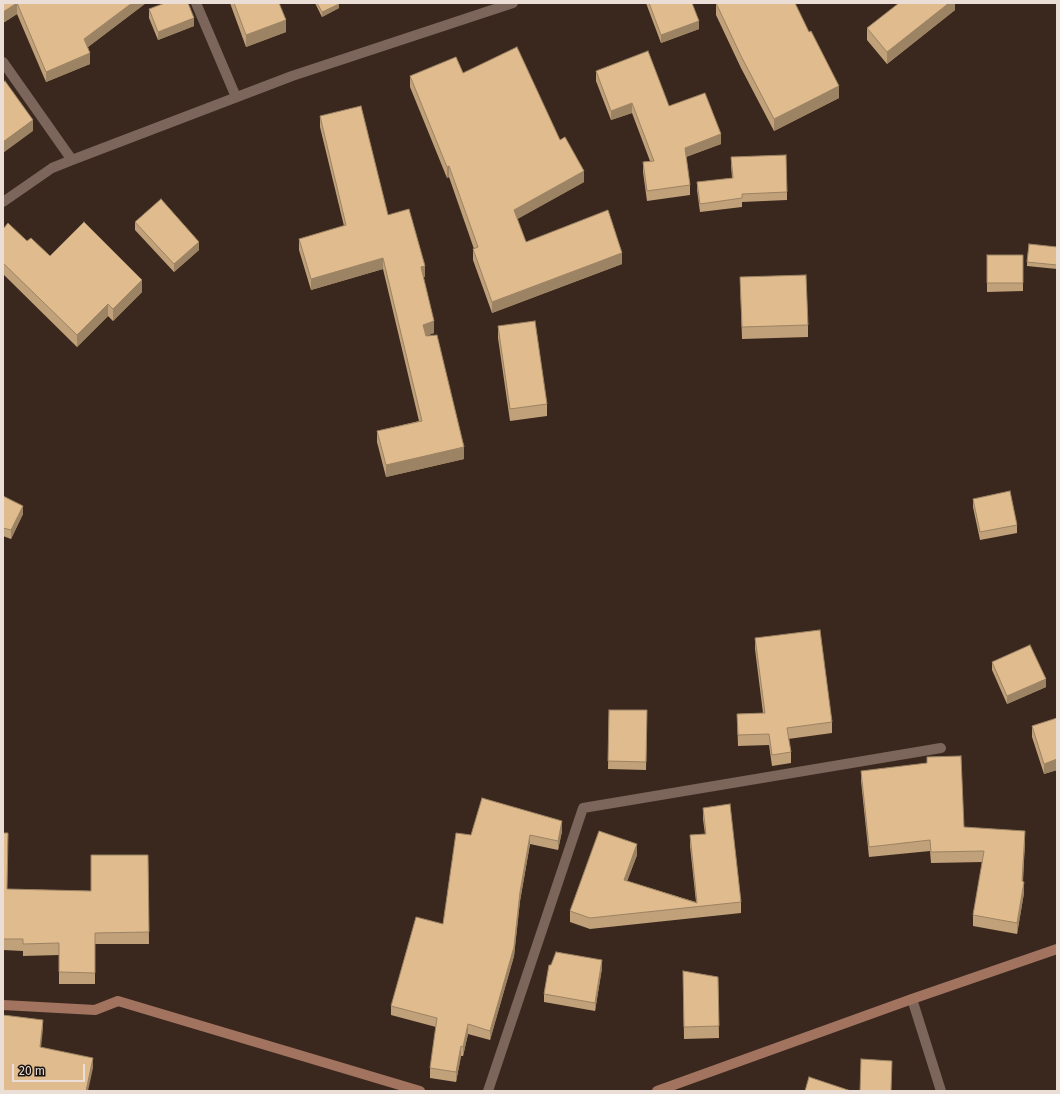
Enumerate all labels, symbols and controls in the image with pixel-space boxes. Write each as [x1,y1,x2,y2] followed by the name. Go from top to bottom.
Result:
[14,1056,87,1082] scale bar
[19,1064,45,1078] text: 20 m

